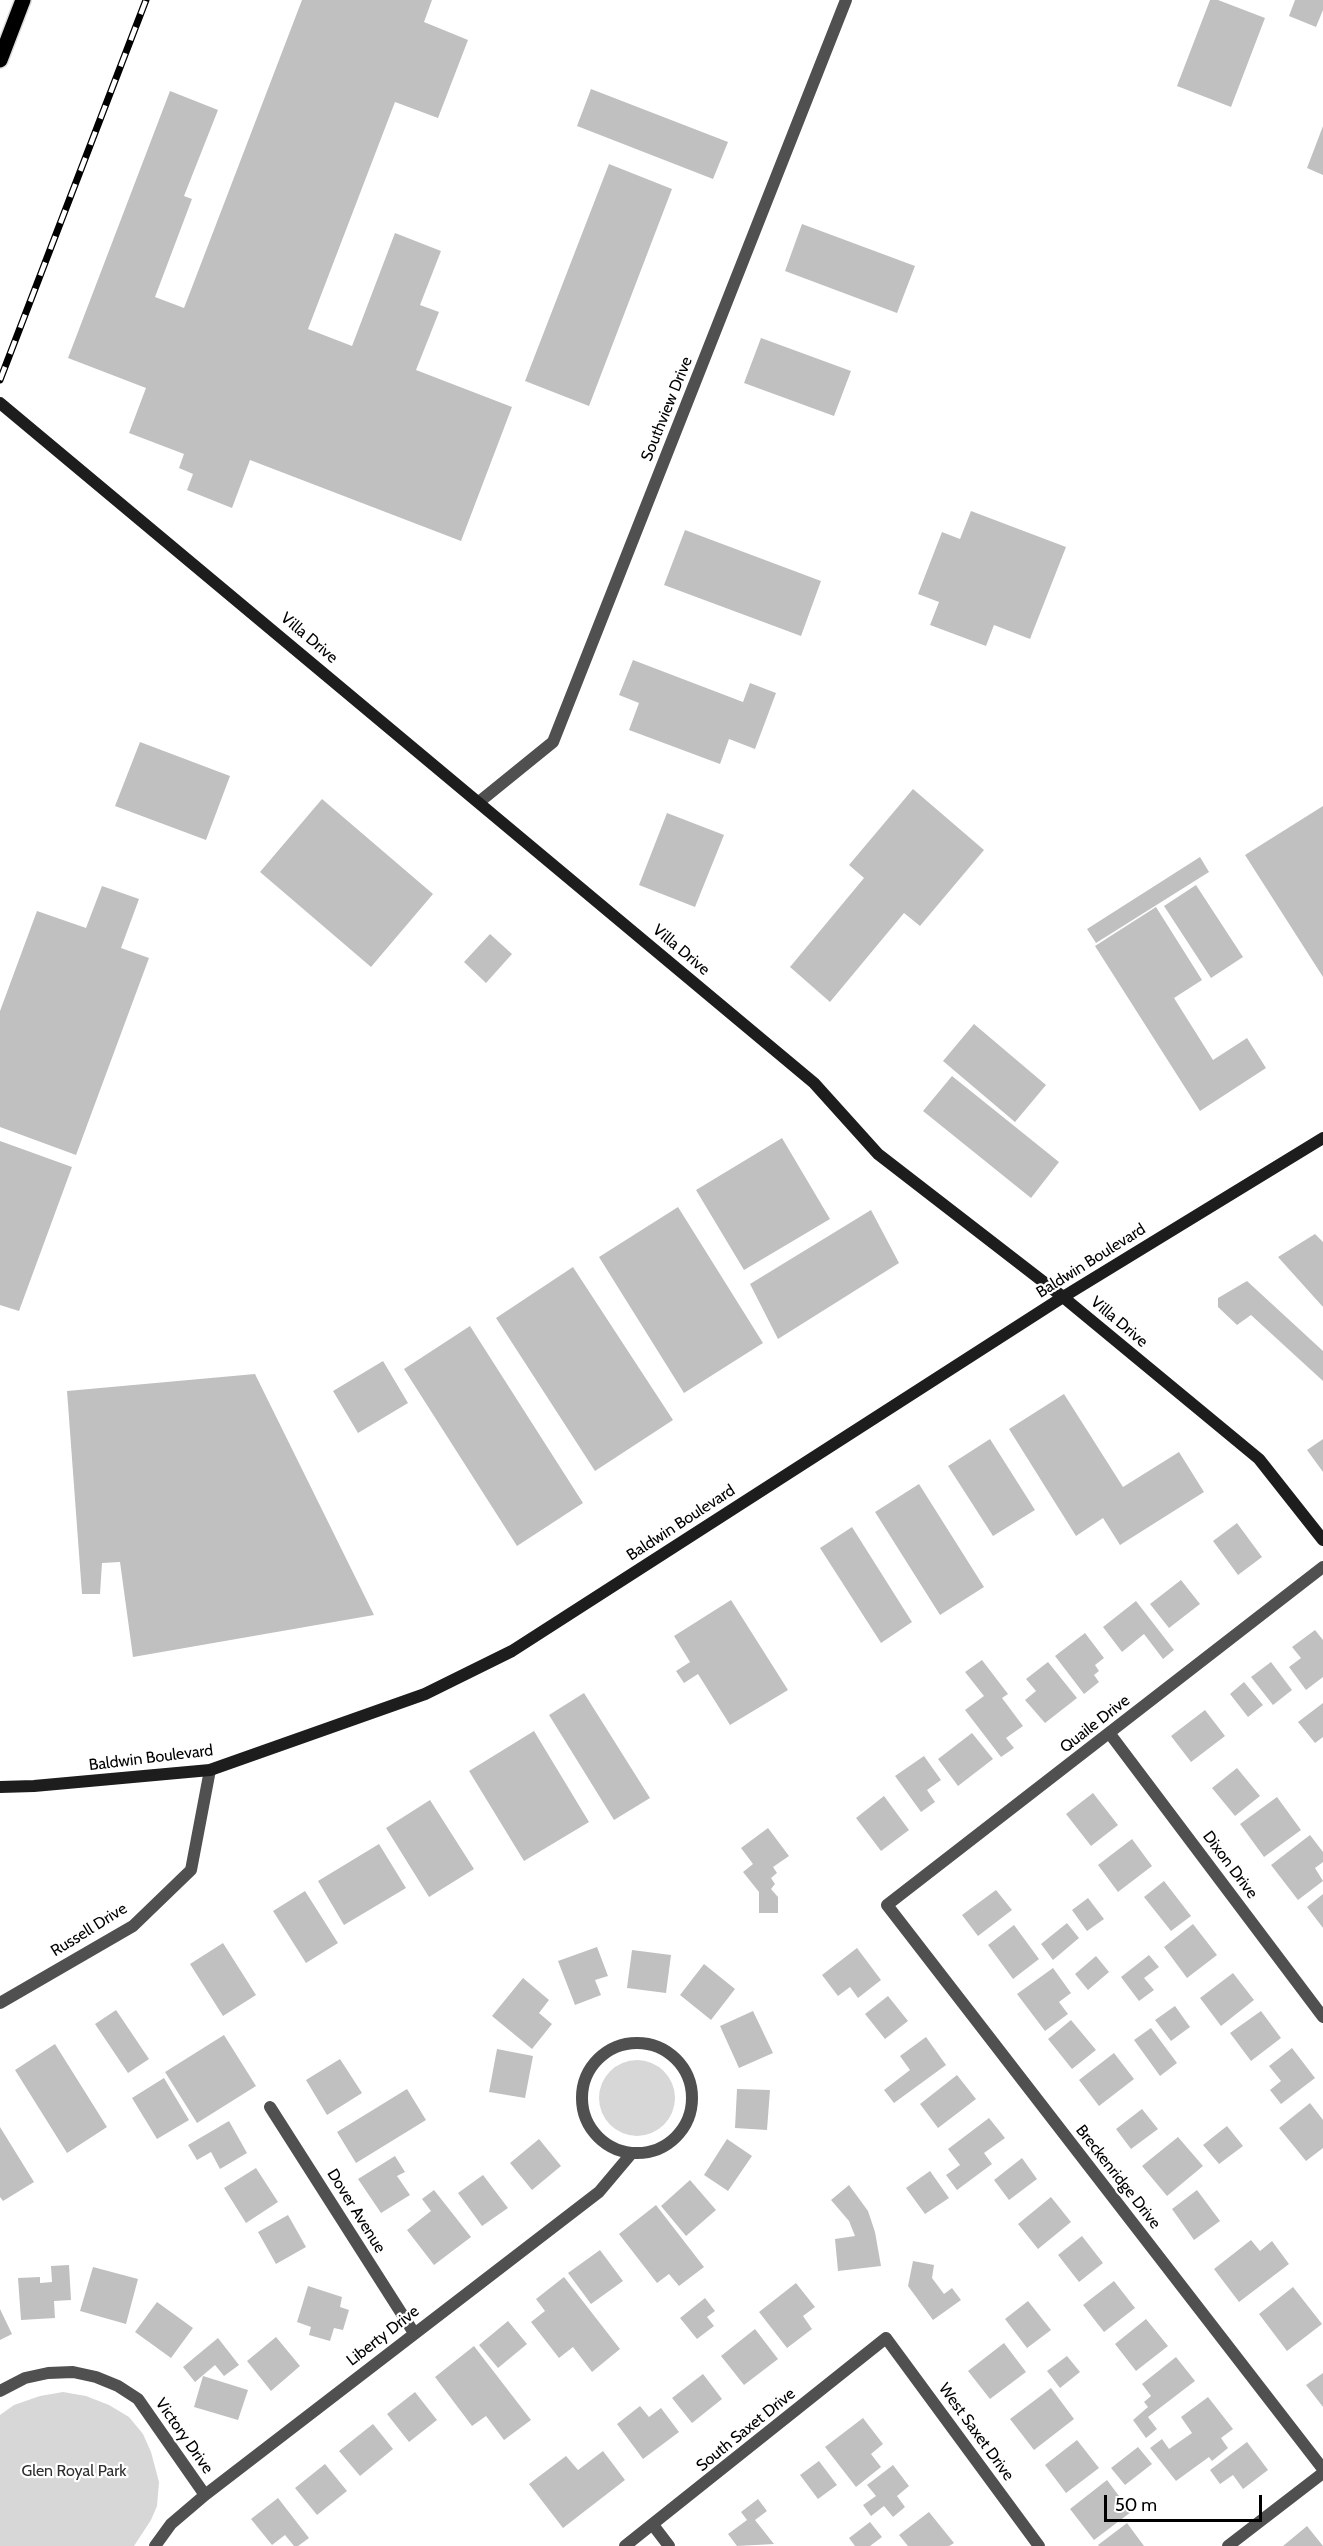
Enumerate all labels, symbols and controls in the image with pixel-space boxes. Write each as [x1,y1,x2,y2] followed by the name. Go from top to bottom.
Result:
[637,354,697,464] street label: Southview Drive
[277,609,341,667] street label: Villa Drive
[649,921,713,979] street label: Villa Drive
[1033,1220,1149,1302] street label: Baldwin Boulevard
[1087,1293,1151,1351] street label: Villa Drive
[623,1481,739,1565] street label: Baldwin Boulevard
[1056,1691,1134,1757] street label: Quaile Drive
[88,1741,214,1775] street label: Baldwin Boulevard
[1198,1828,1262,1902] street label: Dixon Drive
[47,1899,131,1961] street label: Russell Drive
[1071,2121,1165,2233] street label: Breckenridge Drive
[323,2165,389,2257] street label: Dover Avenue
[343,2302,423,2370] street label: Liberty Drive
[934,2380,1018,2484] street label: West Saxet Drive
[693,2384,799,2476] street label: South Saxet Drive
[151,2395,217,2477] street label: Victory Drive
[22,2461,126,2481] park label: Glen Royal Park
[1107,2483,1264,2521] scale bar
[1115,2494,1157,2516] text: 50 m

